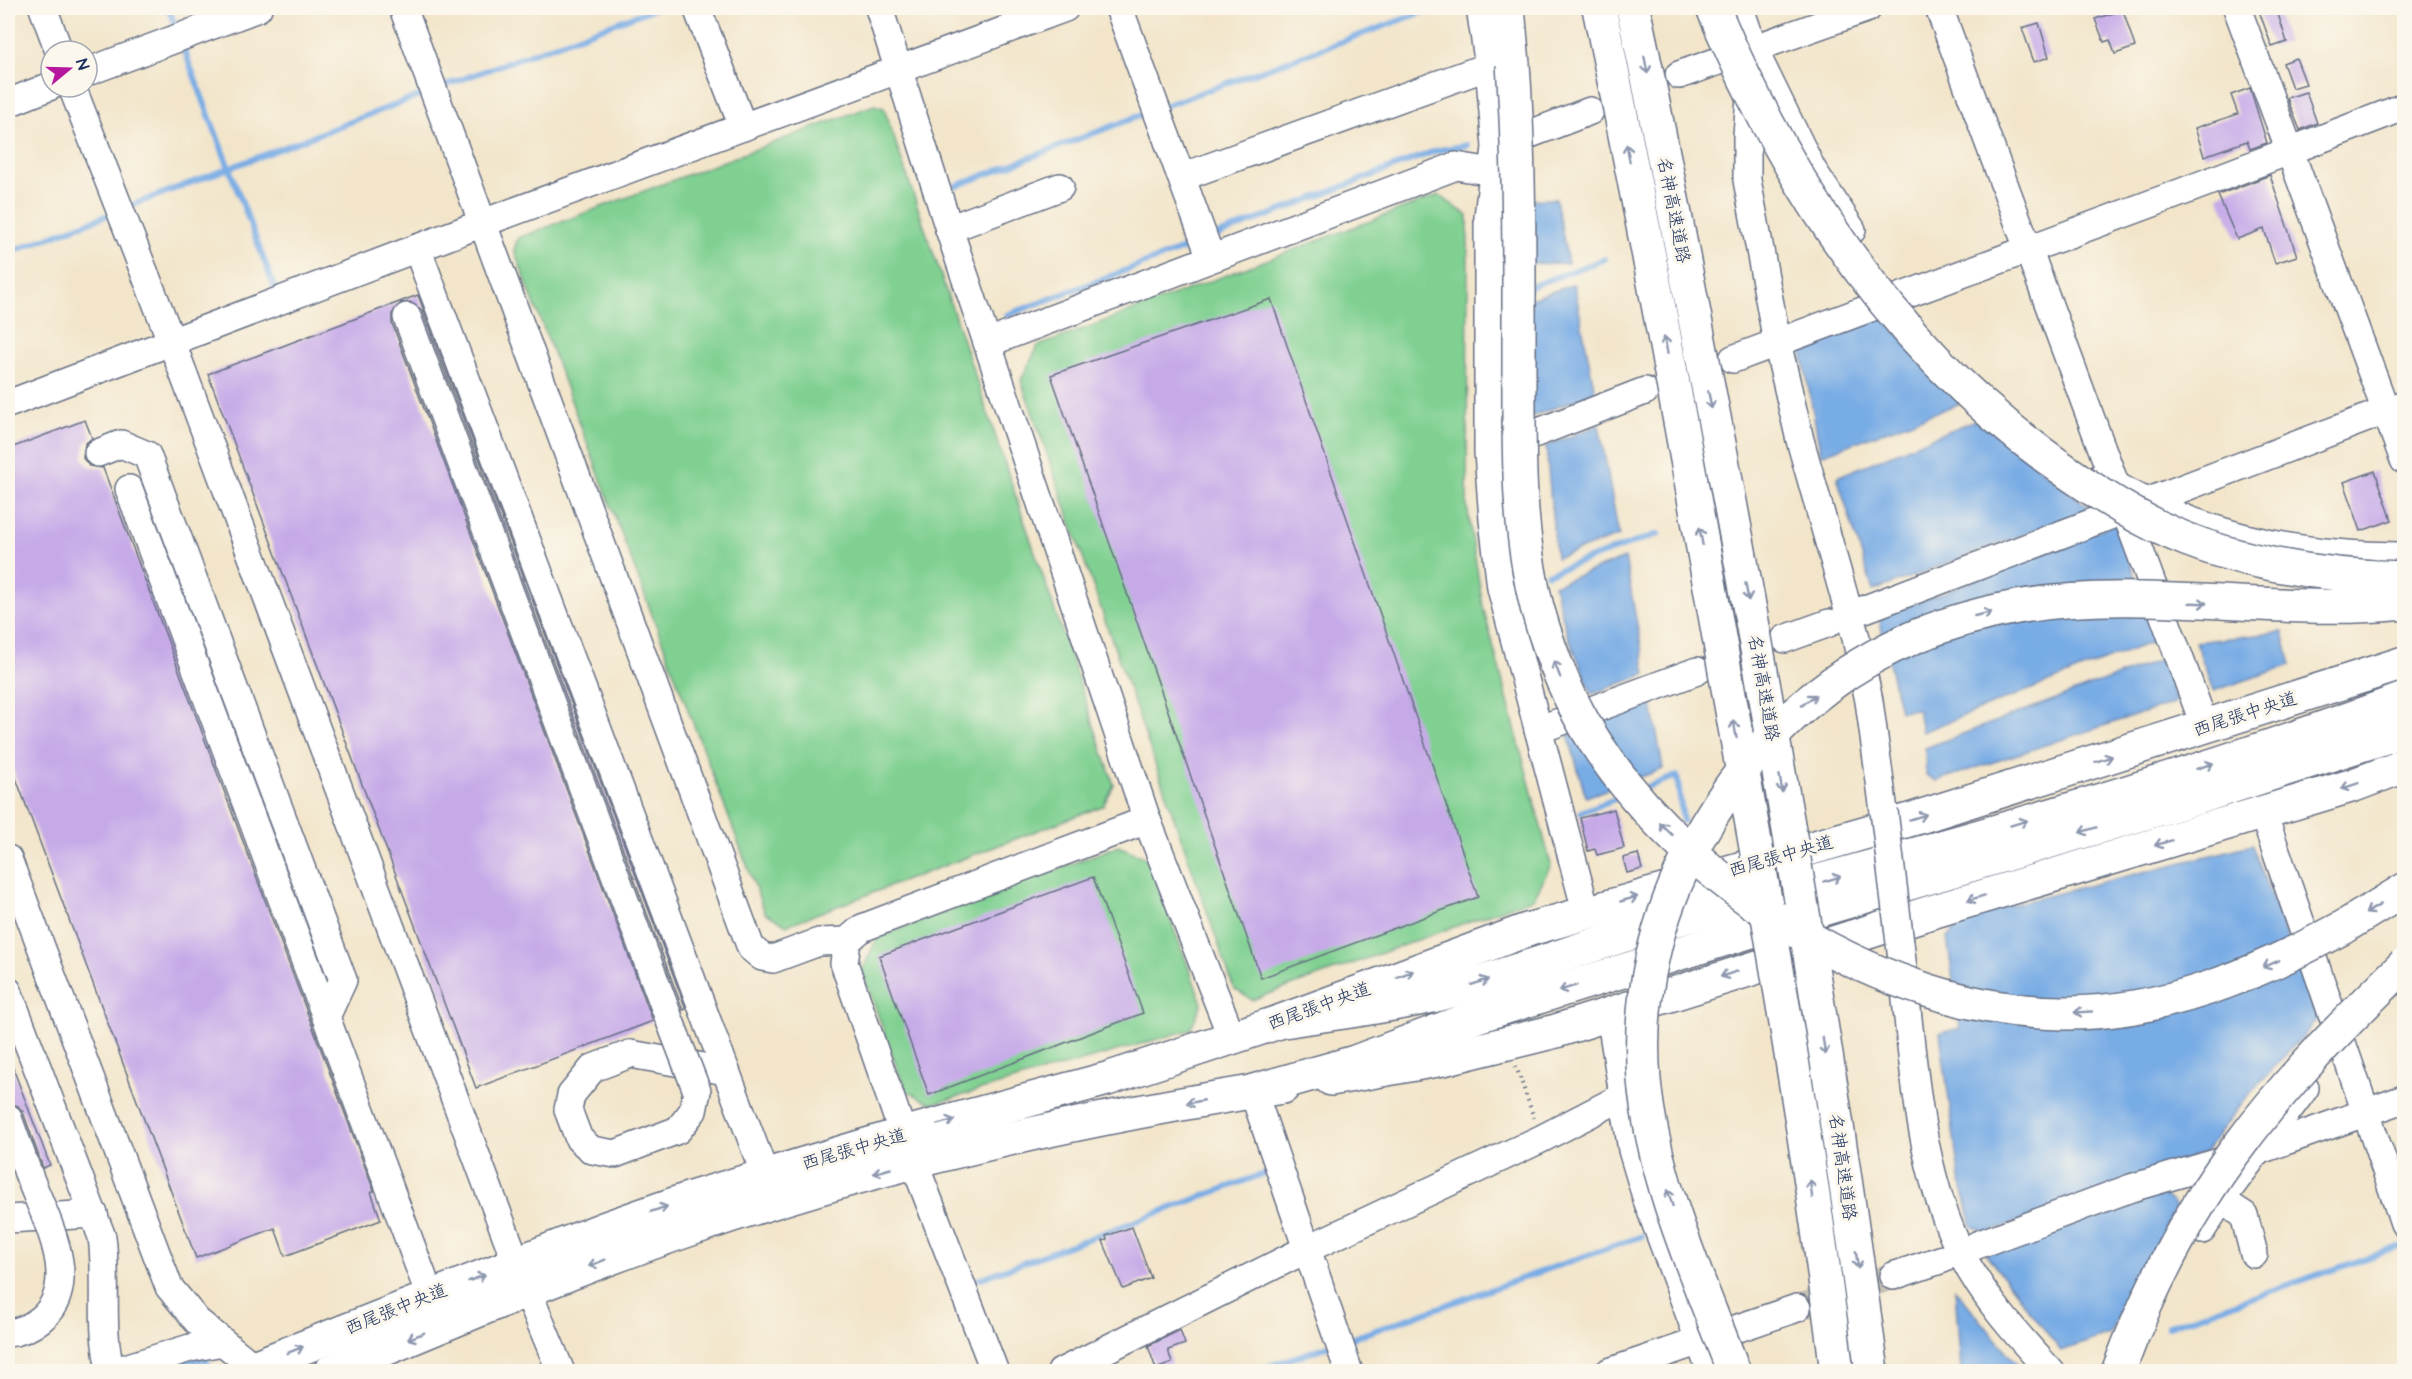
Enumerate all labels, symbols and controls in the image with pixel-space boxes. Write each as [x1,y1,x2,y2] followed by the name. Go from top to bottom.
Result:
[39,39,99,99] north arrow
[1641,54,1652,74] one-way arrow
[70,56,94,73] text: N
[1622,144,1633,164] one-way arrow
[1651,155,1696,265] street label: 名神高速道路
[1660,335,1671,355] one-way arrow
[1705,390,1716,410] one-way arrow
[1696,527,1707,547] one-way arrow
[1742,582,1753,601] one-way arrow
[2187,597,2207,609] one-way arrow
[1973,608,1992,620] one-way arrow
[1742,633,1785,743] street label: 名神高速道路
[1551,660,1562,679] one-way arrow
[2190,686,2300,743] street label: 西尾張中央道
[1801,693,1817,706] one-way arrow
[1730,719,1741,739] one-way arrow
[2094,752,2113,763] one-way arrow
[2195,760,2214,771] one-way arrow
[1775,774,1786,793] one-way arrow
[2341,782,2359,793] one-way arrow
[1908,811,1927,822] one-way arrow
[2009,817,2028,828] one-way arrow
[1658,822,1673,836] one-way arrow
[2079,825,2098,836] one-way arrow
[1726,830,1836,883] street label: 西尾張中央道
[2154,838,2173,849] one-way arrow
[1822,873,1841,884] one-way arrow
[1619,893,1638,904] one-way arrow
[1967,893,1986,904] one-way arrow
[2365,904,2382,916] one-way arrow
[2262,959,2280,970] one-way arrow
[1395,968,1414,979] one-way arrow
[1720,969,1739,980] one-way arrow
[1470,975,1489,986] one-way arrow
[1264,976,1374,1037] street label: 西尾張中央道
[1559,983,1578,994] one-way arrow
[2074,1007,2094,1018] one-way arrow
[1819,1036,1830,1055] one-way arrow
[1186,1097,1206,1108] one-way arrow
[1823,1112,1862,1222] street label: 名神高速道路
[936,1116,955,1128] one-way arrow
[799,1123,909,1176] street label: 西尾張中央道
[873,1166,892,1177] one-way arrow
[1806,1179,1817,1199] one-way arrow
[1664,1189,1675,1208] one-way arrow
[649,1202,668,1213] one-way arrow
[1851,1249,1862,1269] one-way arrow
[588,1258,606,1269] one-way arrow
[467,1271,485,1282] one-way arrow
[341,1278,451,1341] street label: 西尾張中央道
[407,1331,426,1342] one-way arrow
[286,1344,304,1355] one-way arrow

